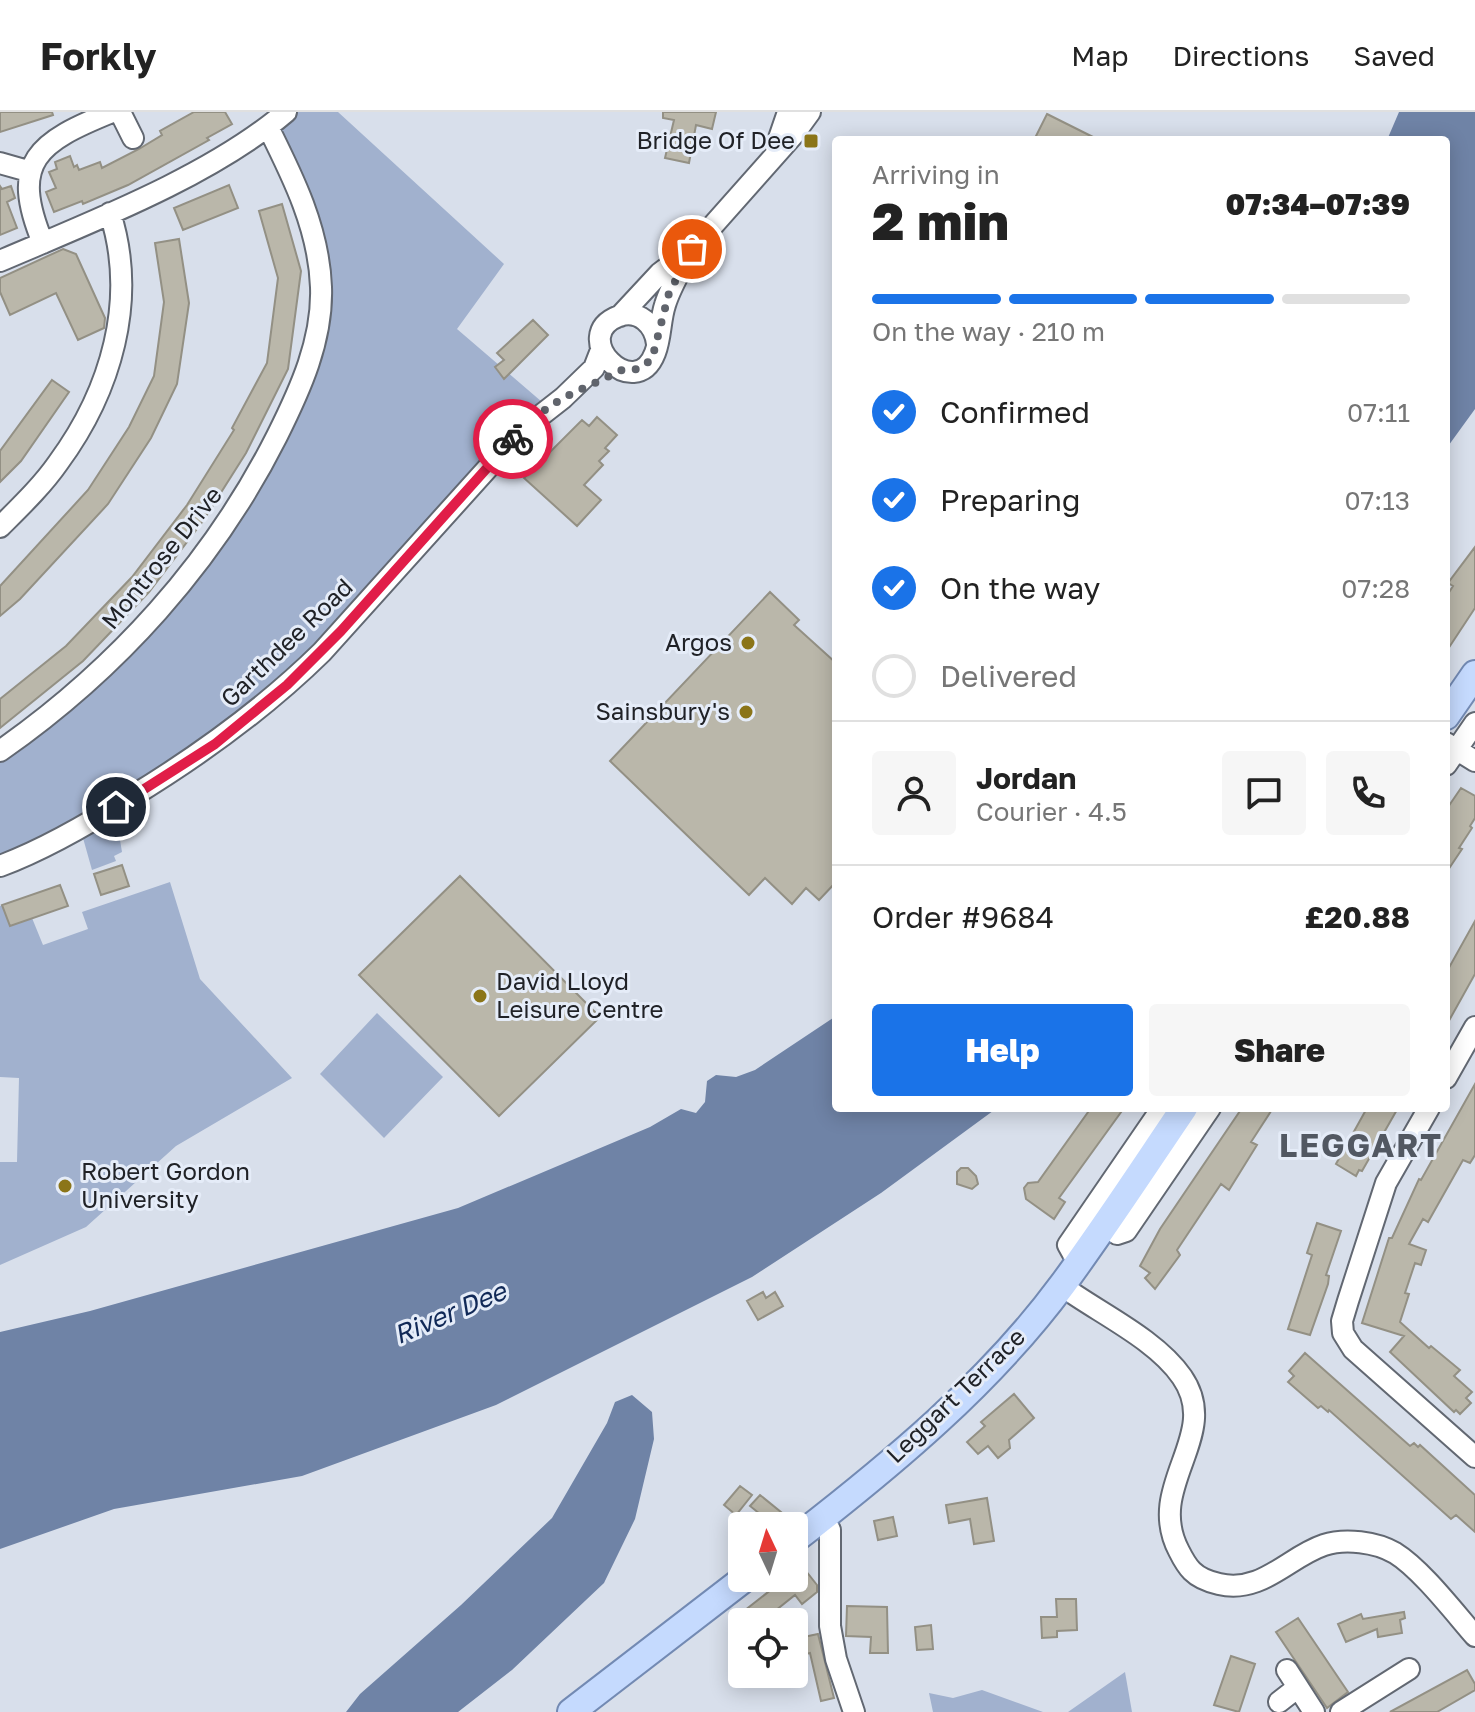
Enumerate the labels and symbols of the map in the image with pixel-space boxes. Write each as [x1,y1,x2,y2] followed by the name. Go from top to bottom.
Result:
[637,125,795,154] place label: Bridge Of Dee
[802,132,820,150] marker: Bridge Of Dee
[658,215,726,283] pin
[473,399,553,479] courier
[95,480,227,634] street label: Montrose Drive
[214,572,358,712] street label: Garthdee Road
[665,627,732,656] place label: Argos
[739,634,757,652] marker: Argos
[595,696,730,725] place label: Sainsbury's
[737,703,755,721] marker: Sainsbury's
[82,773,150,841] pin
[496,966,663,1023] place label: David Lloyd Leisure Centre
[471,987,489,1005] marker: David Lloyd Leisure Centre
[1279,1126,1443,1164] district label: LEGGART
[81,1156,250,1213] place label: Robert Gordon University
[56,1177,74,1195] marker: Robert Gordon University
[389,1274,512,1350] water label: River Dee
[880,1321,1030,1468] street label: Leggart Terrace
[728,1512,808,1592] north arrow

